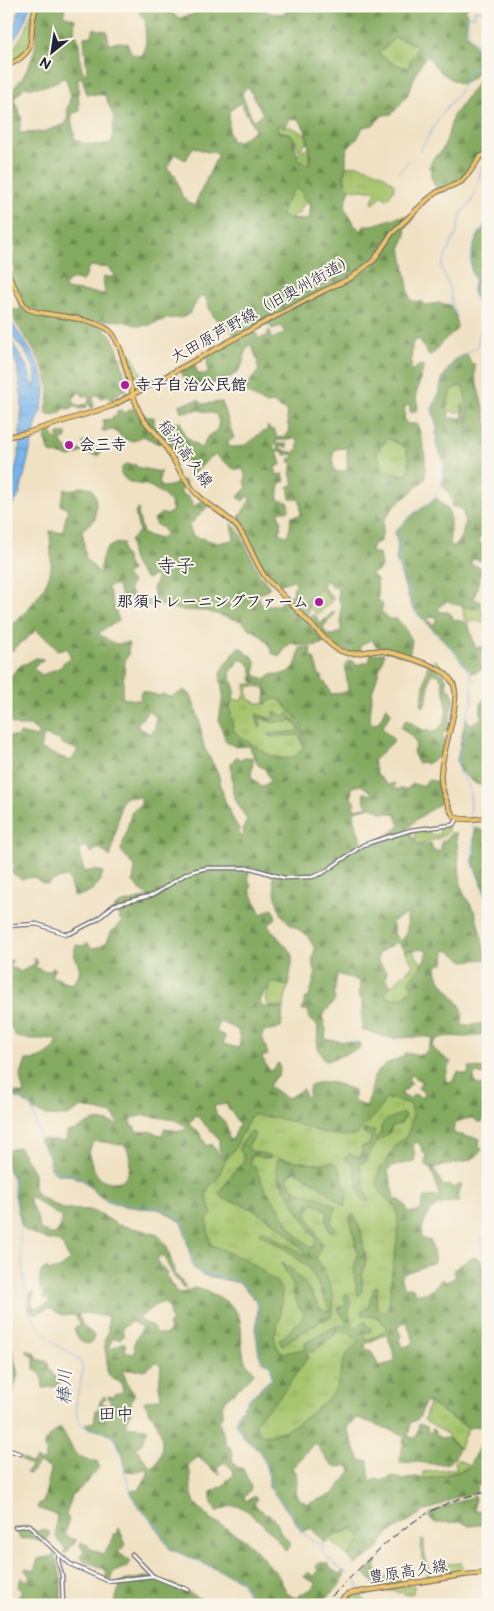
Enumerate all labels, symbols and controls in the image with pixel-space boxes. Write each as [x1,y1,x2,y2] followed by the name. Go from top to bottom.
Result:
[28,28,78,78] north arrow
[37,53,55,73] text: N
[167,250,359,368] street label: 大田原芦野線（旧奥州街道）
[135,376,247,395] place label: 寺子自治公民館
[119,379,131,391] marker: 寺子自治公民館
[153,416,217,492] street label: 稲沢高久線
[79,436,127,455] place label: 会三寺
[63,439,75,451] marker: 会三寺
[157,555,195,578] district label: 寺子
[117,593,309,612] place label: 那須トレーニングファーム
[313,596,325,608] marker: 那須トレーニングファーム
[54,1369,76,1405] water label: 棒川
[98,1404,134,1425] district label: 田中
[367,1556,449,1588] street label: 豊原高久線

